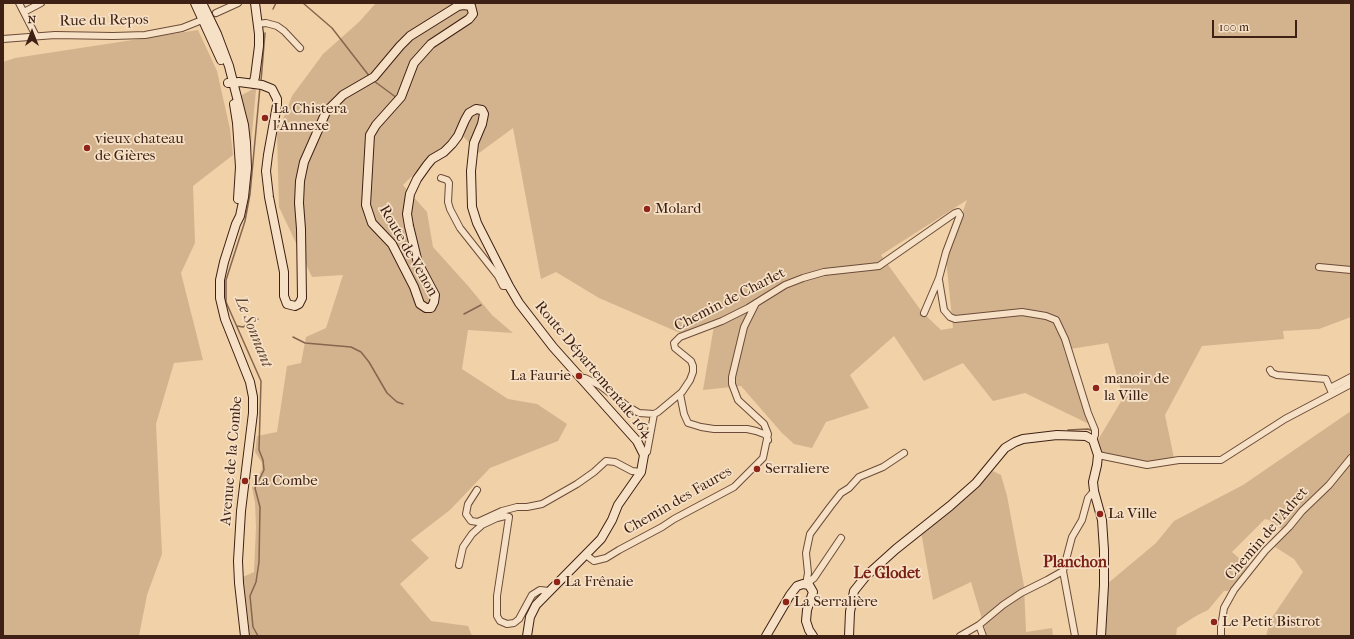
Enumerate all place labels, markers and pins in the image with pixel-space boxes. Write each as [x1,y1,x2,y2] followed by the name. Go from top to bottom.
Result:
[273,100,347,135] place label: La Chistera l’Annexe
[260,113,270,123] marker: La Chistera l’Annexe
[95,130,184,165] place label: vieux chateau de Gières
[82,143,92,153] marker: vieux chateau de Gières
[655,200,701,218] place label: Molard
[642,204,652,214] marker: Molard
[510,367,571,385] place label: La Faurie
[1104,370,1169,405] place label: manoir de la Ville
[574,371,584,381] marker: La Faurie
[1091,383,1101,393] marker: manoir de la Ville
[765,460,829,478] place label: Serraliere
[752,464,762,474] marker: Serraliere
[253,472,318,490] place label: La Combe
[240,476,250,486] marker: La Combe
[1108,505,1157,523] place label: La Ville
[1095,509,1105,519] marker: La Ville
[565,573,633,591] place label: La Frênaie
[552,577,562,587] marker: La Frênaie
[794,593,878,611] place label: La Serralière
[781,597,791,607] marker: La Serralière
[1222,613,1320,631] place label: Le Petit Bistrot
[1209,617,1219,627] marker: Le Petit Bistrot

